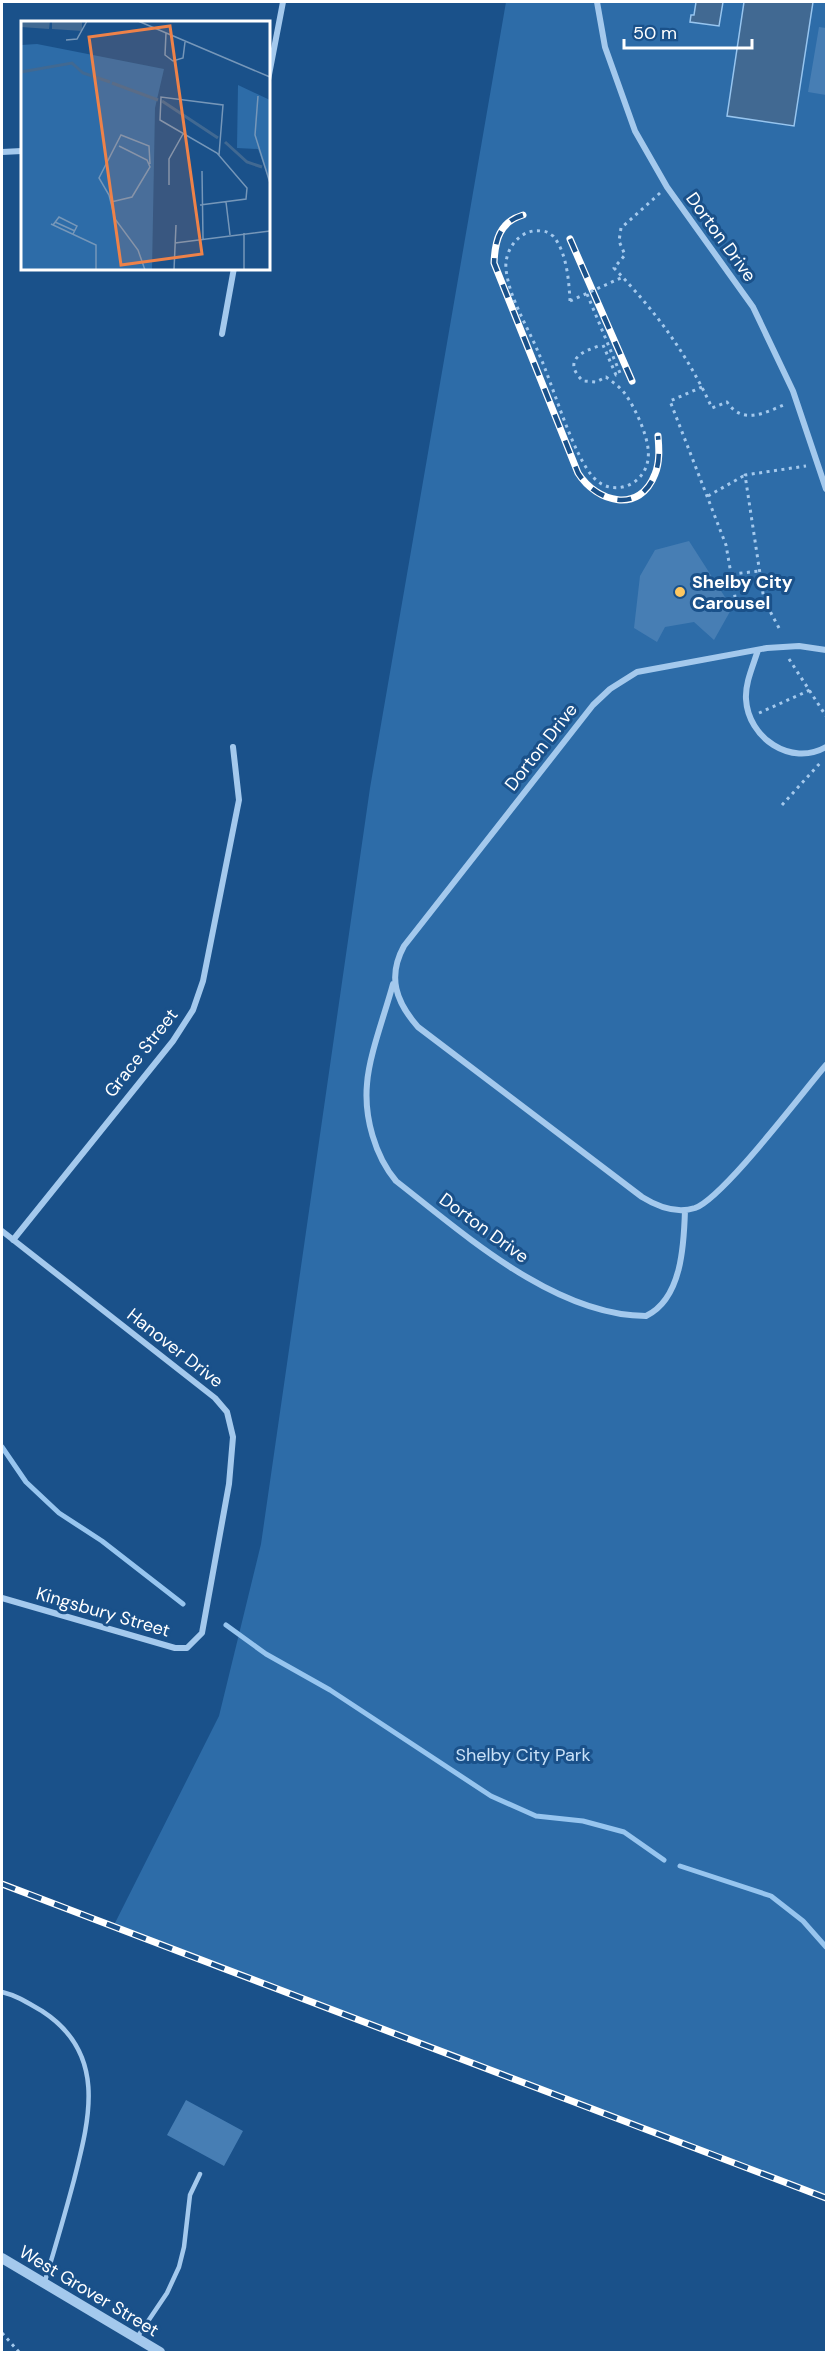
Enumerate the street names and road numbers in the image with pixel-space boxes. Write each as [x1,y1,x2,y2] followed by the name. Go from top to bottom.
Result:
[680,187,762,287] street label: Dorton Drive
[499,698,583,796] street label: Dorton Drive
[99,1004,183,1102] street label: Grace Street
[434,1187,534,1269] street label: Dorton Drive
[122,1303,228,1393] street label: Hanover Drive
[33,1581,173,1643] street label: Kingsbury Street
[15,2240,163,2342] street label: West Grover Street

